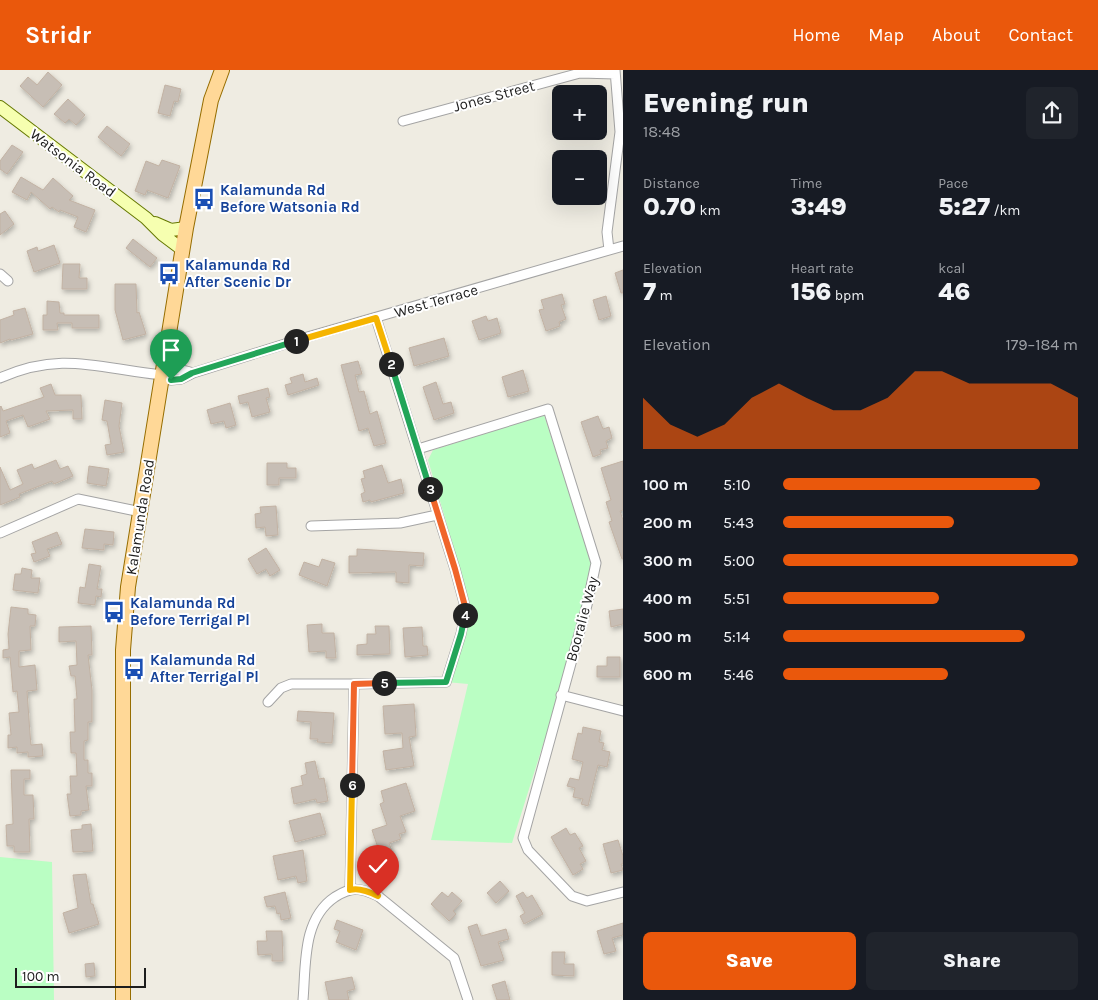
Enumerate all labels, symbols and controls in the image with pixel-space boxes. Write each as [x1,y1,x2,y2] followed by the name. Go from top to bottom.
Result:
[25,21,91,49] text: Stridr
[792,24,840,46] text: Home
[868,24,904,46] text: Map
[932,24,981,46] text: About
[1009,24,1073,46] text: Contact
[451,76,537,116] street label: Jones Street
[552,85,607,205] map controls
[552,85,607,140] button: +
[643,86,809,119] text: Evening run
[1026,87,1078,139] button: share
[643,122,681,141] text: 18:48
[27,125,119,201] street label: Watsonia Road
[552,150,607,205] button: −
[643,175,700,192] text: Distance
[791,175,822,192] text: Time
[938,175,968,192] text: Pace
[220,181,360,216] place label: Kalamunda Rd Before Watsonia Rd
[191,186,217,212] bus stop icon: Kalamunda Rd Before Watsonia Rd
[643,192,696,221] text: 0.70
[791,192,847,221] text: 3:49
[938,192,990,221] text: 5:27
[696,202,721,219] text: km
[990,202,1020,219] text: /km
[185,256,291,291] place label: Kalamunda Rd After Scenic Dr
[643,260,702,277] text: Elevation
[791,260,854,277] text: Heart rate
[938,260,965,277] text: kcal
[156,261,182,287] bus stop icon: Kalamunda Rd After Scenic Dr
[643,277,656,306] text: 7
[791,277,831,306] text: 156
[938,277,970,306] text: 46
[392,280,480,322] street label: West Terrace
[656,287,673,304] text: m
[831,287,864,304] text: bpm
[284,328,308,354] pin: 1
[150,329,192,380] pin
[294,333,299,350] text: 1
[643,335,711,354] text: Elevation
[1006,335,1078,354] text: 179–184 m
[157,336,185,364] icon: arrive
[378,352,404,376] pin: 2
[387,356,396,373] text: 2
[122,458,158,576] street label: Kalamunda Road
[643,475,688,494] text: 100 m
[723,475,751,494] text: 5:10
[418,476,442,502] pin: 3
[426,481,435,498] text: 3
[643,513,692,532] text: 200 m
[723,513,754,532] text: 5:43
[643,551,692,570] text: 300 m
[723,551,755,570] text: 5:00
[562,574,602,664] street label: Booralie Way
[643,589,692,608] text: 400 m
[723,589,750,608] text: 5:51
[130,594,250,629] place label: Kalamunda Rd Before Terrigal Pl
[101,599,127,625] bus stop icon: Kalamunda Rd Before Terrigal Pl
[452,602,478,628] pin: 4
[461,607,470,624] text: 4
[643,627,692,646] text: 500 m
[723,627,750,646] text: 5:14
[150,651,259,686] place label: Kalamunda Rd After Terrigal Pl
[121,656,147,682] bus stop icon: Kalamunda Rd After Terrigal Pl
[643,665,692,684] text: 600 m
[723,665,754,684] text: 5:46
[372,670,396,696] pin: 5
[380,675,389,692] text: 5
[340,772,364,798] pin: 6
[348,777,357,794] text: 6
[357,845,399,896] pin
[364,852,392,880] icon: check
[643,932,856,990] button: Save
[866,932,1078,990] button: Share
[15,965,146,988] scale bar
[22,968,60,985] text: 100 m

